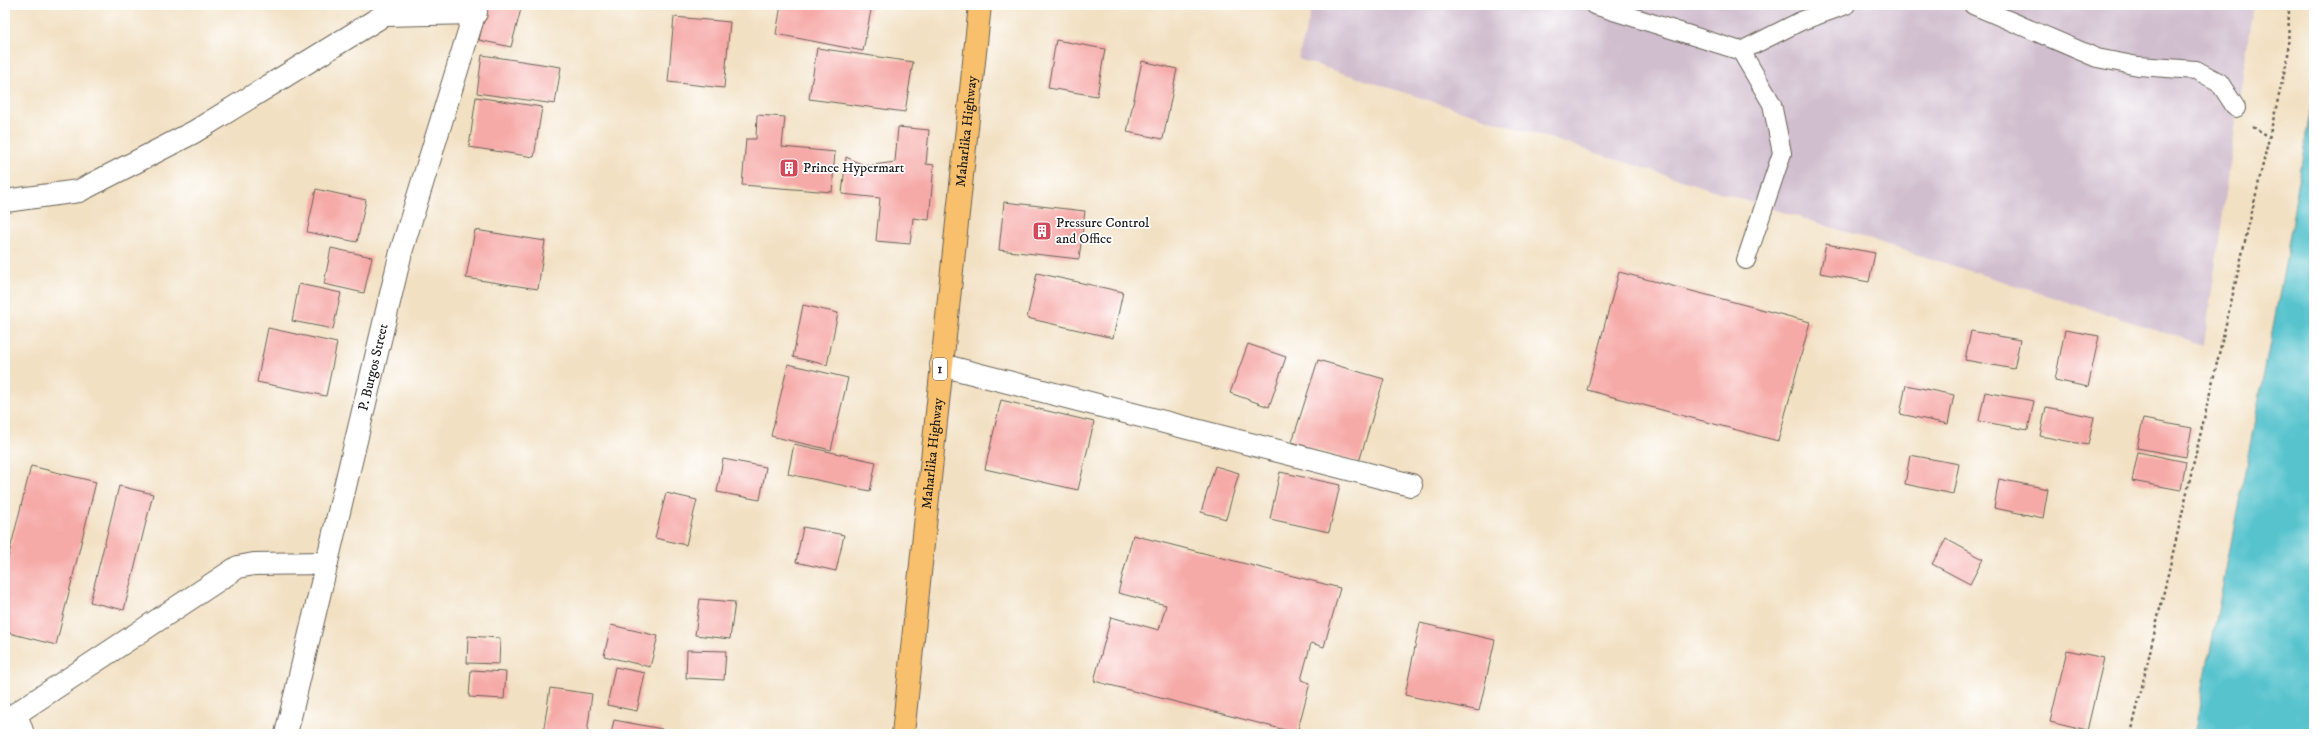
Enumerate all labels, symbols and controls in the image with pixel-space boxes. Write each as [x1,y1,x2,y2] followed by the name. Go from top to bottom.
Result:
[952,74,982,188] street label: Maharlika Highway
[778,157,800,179] building icon: Prince Hypermart
[803,159,905,177] place label: Prince Hypermart
[1056,214,1150,248] place label: Pressure Control and Office
[1031,220,1053,242] building icon: Pressure Control and Office
[354,321,393,413] street label: P. Burgos Street
[933,358,947,380] road number: 1
[918,397,947,510] street label: Maharlika Highway

